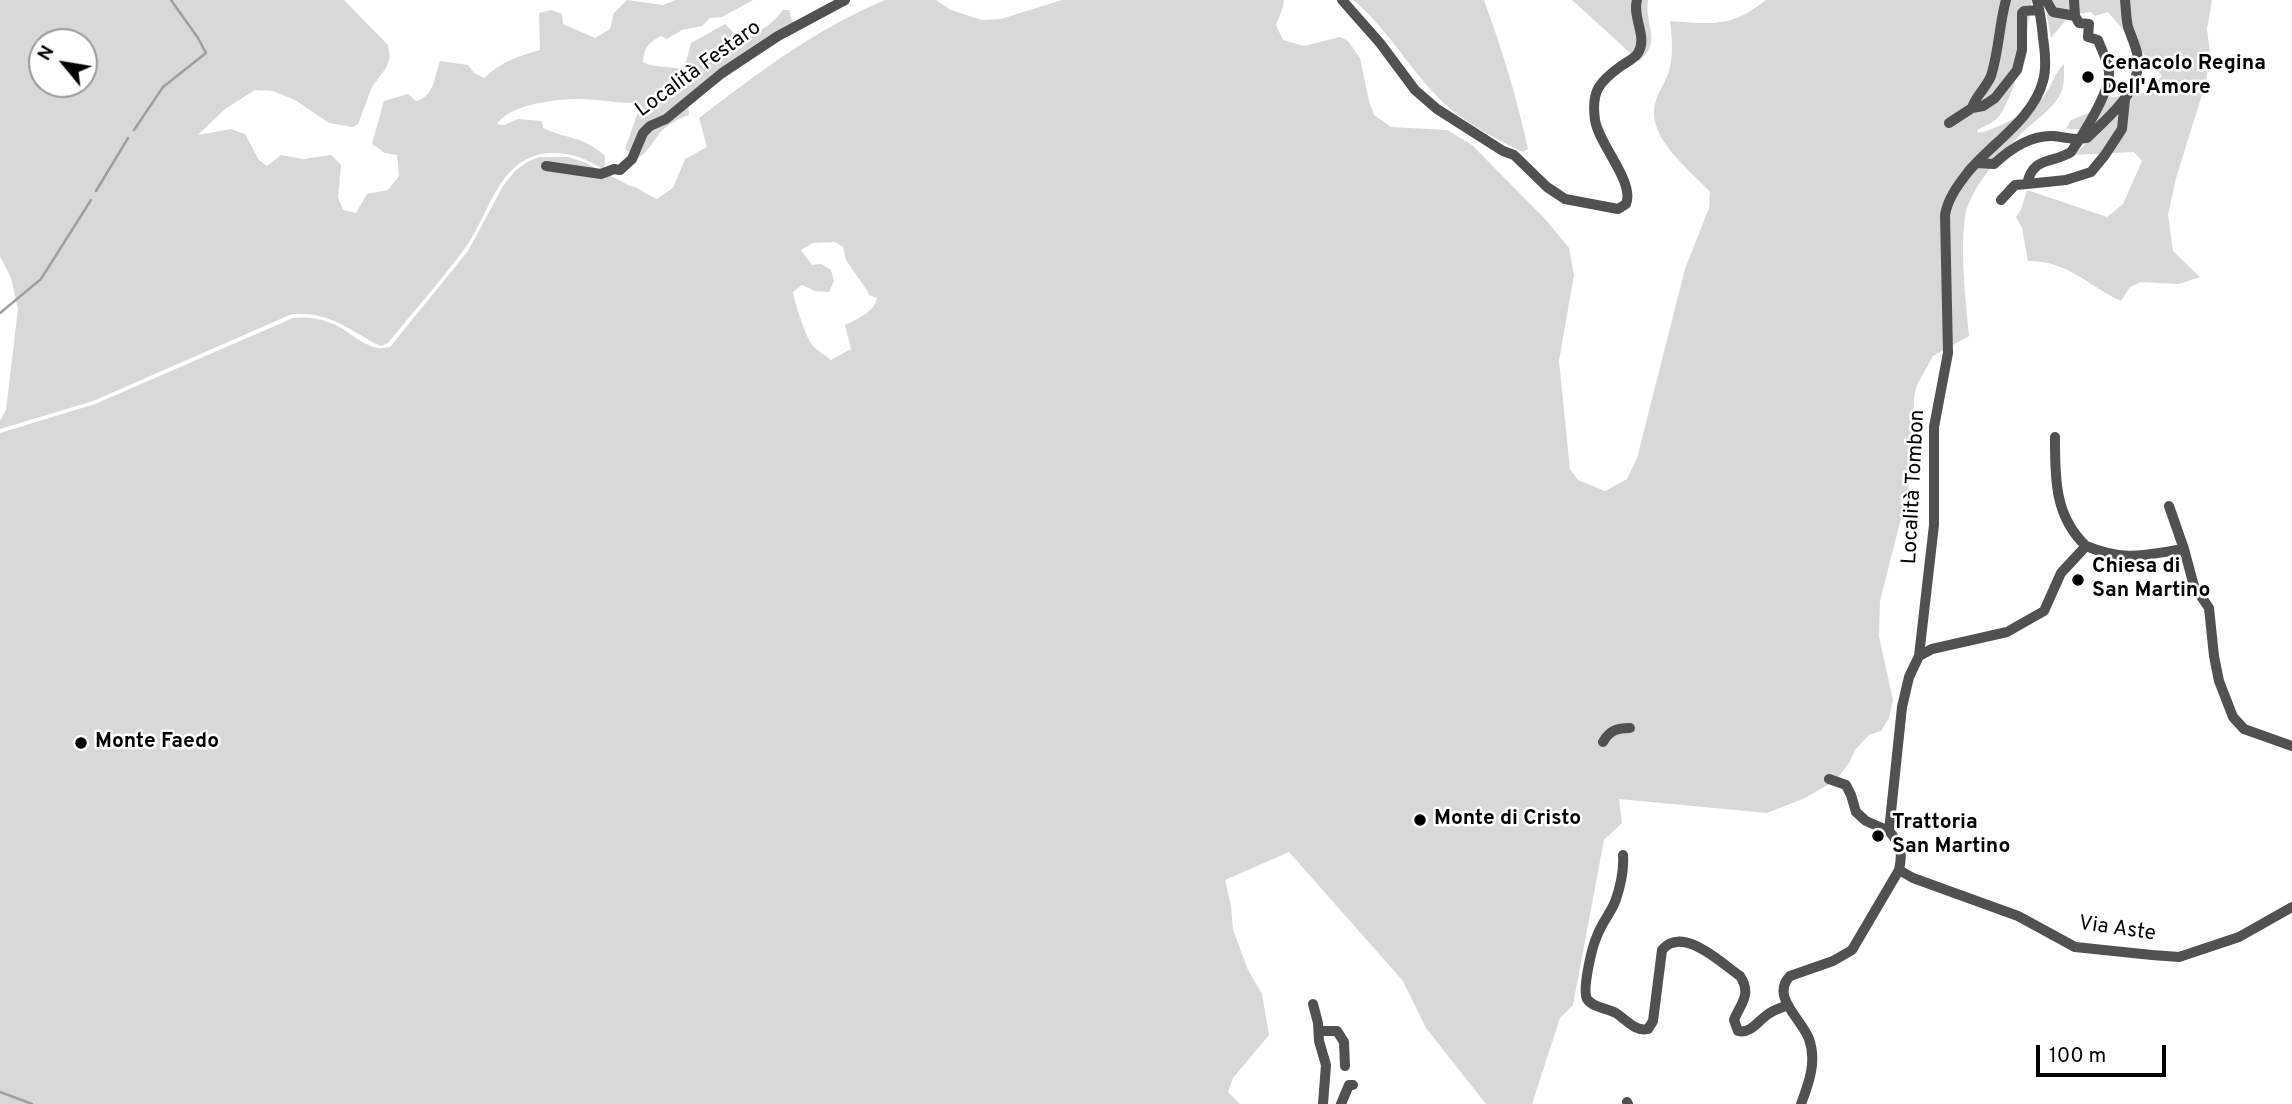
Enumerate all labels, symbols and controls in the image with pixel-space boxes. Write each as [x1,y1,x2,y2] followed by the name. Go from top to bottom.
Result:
[631,16,767,124] street label: Località Festaro
[28,28,98,98] north arrow
[33,42,60,65] text: N
[2102,52,2266,102] place label: Cenacolo Regina Dell'Amore
[2080,69,2096,85] marker: Cenacolo Regina Dell'Amore
[1898,409,1932,565] street label: Località Tombon
[2092,555,2210,605] place label: Chiesa di San Martino
[2070,572,2086,588] marker: Chiesa di San Martino
[95,730,219,756] place label: Monte Faedo
[73,735,89,751] marker: Monte Faedo
[1434,807,1581,833] place label: Monte di Cristo
[1892,811,2010,861] place label: Trattoria San Martino
[1412,812,1428,828] marker: Monte di Cristo
[1870,828,1886,844] marker: Trattoria San Martino
[2077,912,2157,948] street label: Via Aste
[2040,1030,2170,1074] scale bar
[2049,1043,2106,1070] text: 100 m

